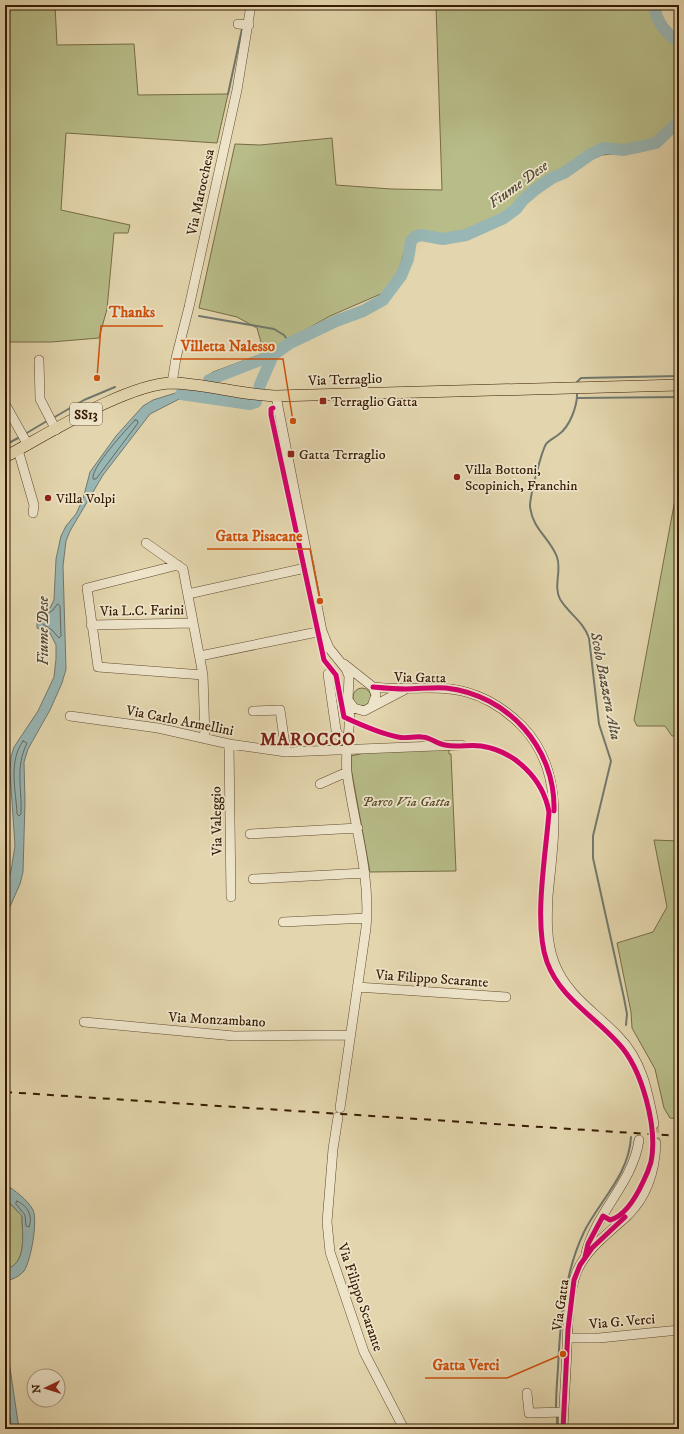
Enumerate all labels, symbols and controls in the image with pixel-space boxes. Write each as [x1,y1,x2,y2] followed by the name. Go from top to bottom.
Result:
[183,147,219,238] street label: Via Marocchesa
[485,156,553,212] water label: Fiume Dese
[101,299,163,326] callout: Thanks
[108,303,155,322] text: Thanks
[173,332,283,359] callout: Villetta Nalesso
[180,337,276,356] text: Villetta Nalesso
[307,370,383,390] street label: Via Terraglio
[331,393,417,411] place label: Terraglio Gatta
[318,396,328,406] marker: Terraglio Gatta
[70,403,102,425] road number: SS13
[299,446,386,464] place label: Gatta Terraglio
[286,449,296,459] marker: Gatta Terraglio
[464,461,578,495] place label: Villa Bottoni, Scopinich, Franchin
[452,472,462,482] marker: Villa Bottoni, Scopinich, Franchin
[55,490,116,508] place label: Villa Volpi
[43,493,53,503] marker: Villa Volpi
[207,522,310,549] callout: Gatta Pisacane
[216,527,303,546] text: Gatta Pisacane
[34,596,53,666] water label: Fiume Dese
[99,601,185,621] street label: Via L.C. Farini
[586,630,625,742] water label: Scolo Bazzera Alta
[393,669,446,687] street label: Via Gatta
[124,702,235,740] street label: Via Carlo Armellini
[260,729,356,751] district label: MAROCCO
[207,786,227,857] street label: Via Valeggio
[362,793,450,811] park label: Parco Via Gatta
[374,966,489,992] street label: Via Filippo Scarante
[167,1008,266,1032] street label: Via Monzambano
[333,1240,387,1354] street label: Via Filippo Scarante
[548,1278,574,1333] street label: Via Gatta
[587,1310,656,1334] street label: Via G. Verci
[425,1351,507,1378] callout: Gatta Verci
[433,1356,500,1375] text: Gatta Verci
[26,1368,66,1408] north arrow
[30,1384,44,1394] text: N

